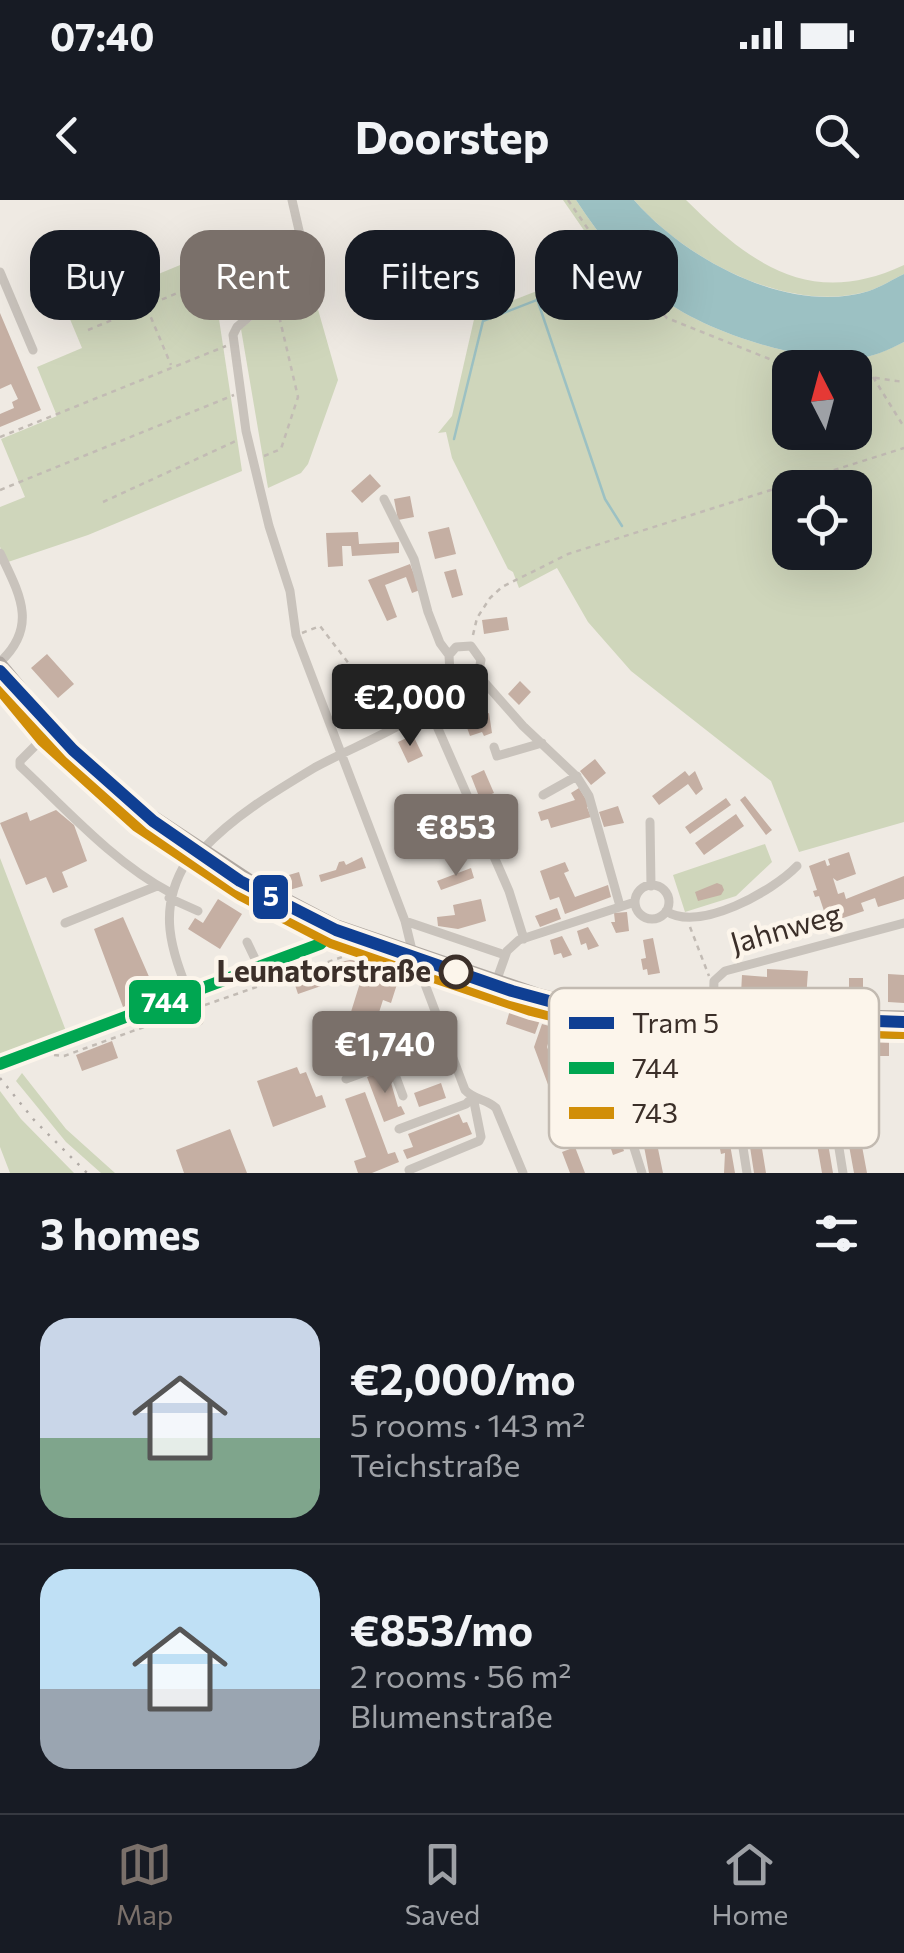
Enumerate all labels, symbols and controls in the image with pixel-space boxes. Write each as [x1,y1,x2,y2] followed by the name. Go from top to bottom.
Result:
[50,12,154,59] text: 07:40
[40,108,95,163] icon: back
[355,108,549,163] text: Doorstep
[809,108,864,163] icon: search
[30,230,160,320] chip: Buy
[180,230,325,320] chip: Rent
[345,230,515,320] chip: Filters
[535,230,678,320] chip: New
[772,350,872,450] north arrow
[772,350,872,570] map controls
[772,470,872,570] button: locate
[329,664,491,749] pin: €2,000
[354,676,466,716] text: €2,000
[397,794,515,879] pin: €853
[416,806,496,846] text: €853
[251,873,290,921] line badge: 5
[263,878,279,912] text: 5
[725,893,845,960] street label: Jahnweg
[217,951,431,988] place label: Leunatorstraße
[440,956,472,988] marker: Leunatorstraße
[127,978,203,1026] line badge: 744
[141,984,189,1018] text: 744
[549,988,879,1148] legend
[632,1005,719,1039] text: Tram 5
[304,1011,466,1096] pin: €1,740
[334,1023,436,1063] text: €1,740
[632,1050,679,1084] text: 744
[632,1095,678,1129] text: 743
[809,1206,864,1261] icon: filters
[40,1207,200,1259] text: 3 homes
[350,1352,576,1404] text: €2,000/mo
[120,1358,240,1478] icon: home
[350,1404,585,1444] text: 5 rooms · 143 m²
[350,1444,520,1484] text: Teichstraße
[350,1603,533,1655] text: €853/mo
[120,1609,240,1729] icon: home
[350,1655,571,1695] text: 2 rooms · 56 m²
[350,1695,553,1735] text: Blumenstraße
[116,1837,173,1931] tab: Map
[405,1837,480,1931] tab: Saved
[711,1837,788,1931] tab: Home

